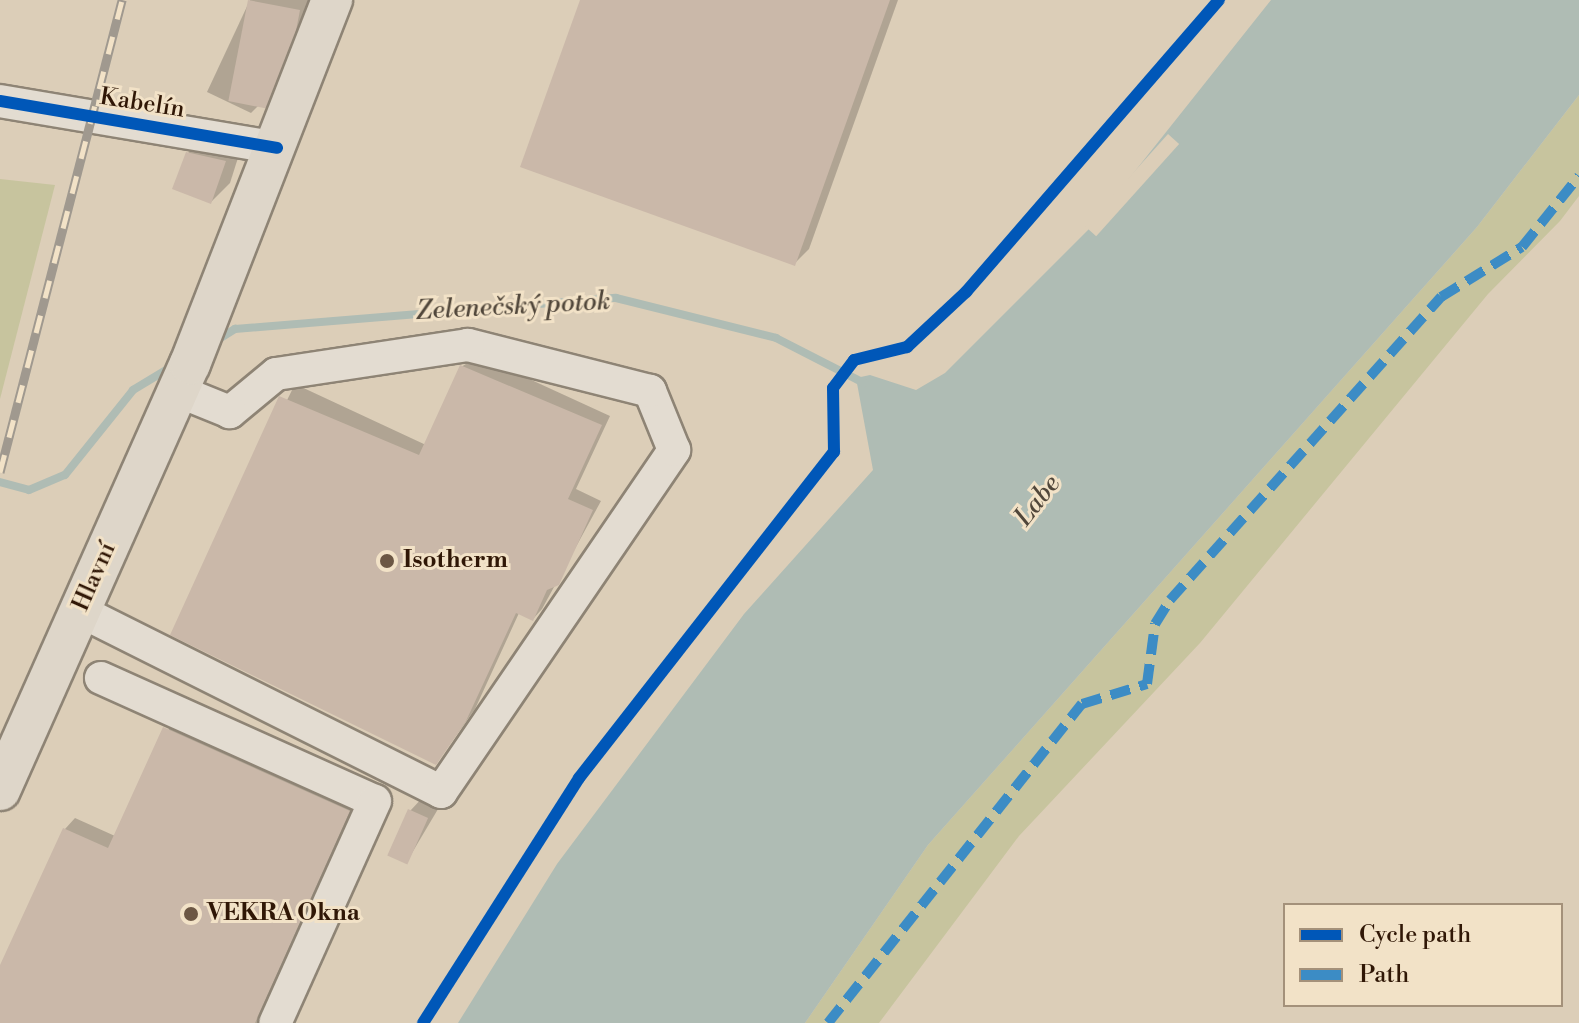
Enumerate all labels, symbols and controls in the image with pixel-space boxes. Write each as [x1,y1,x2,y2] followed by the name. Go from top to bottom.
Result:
[97,83,187,125] street label: Kabelín
[415,286,611,328] water label: Zelenečský potok
[1009,470,1067,532] water label: Labe
[67,538,123,616] street label: Hlavní
[403,547,508,575] place label: Isotherm
[378,552,396,570] marker: Isotherm
[207,900,360,928] place label: VEKRA Okna
[1283,903,1563,1007] legend
[182,905,200,923] marker: VEKRA Okna
[1359,920,1471,950] text: Cycle path
[1359,960,1409,990] text: Path

